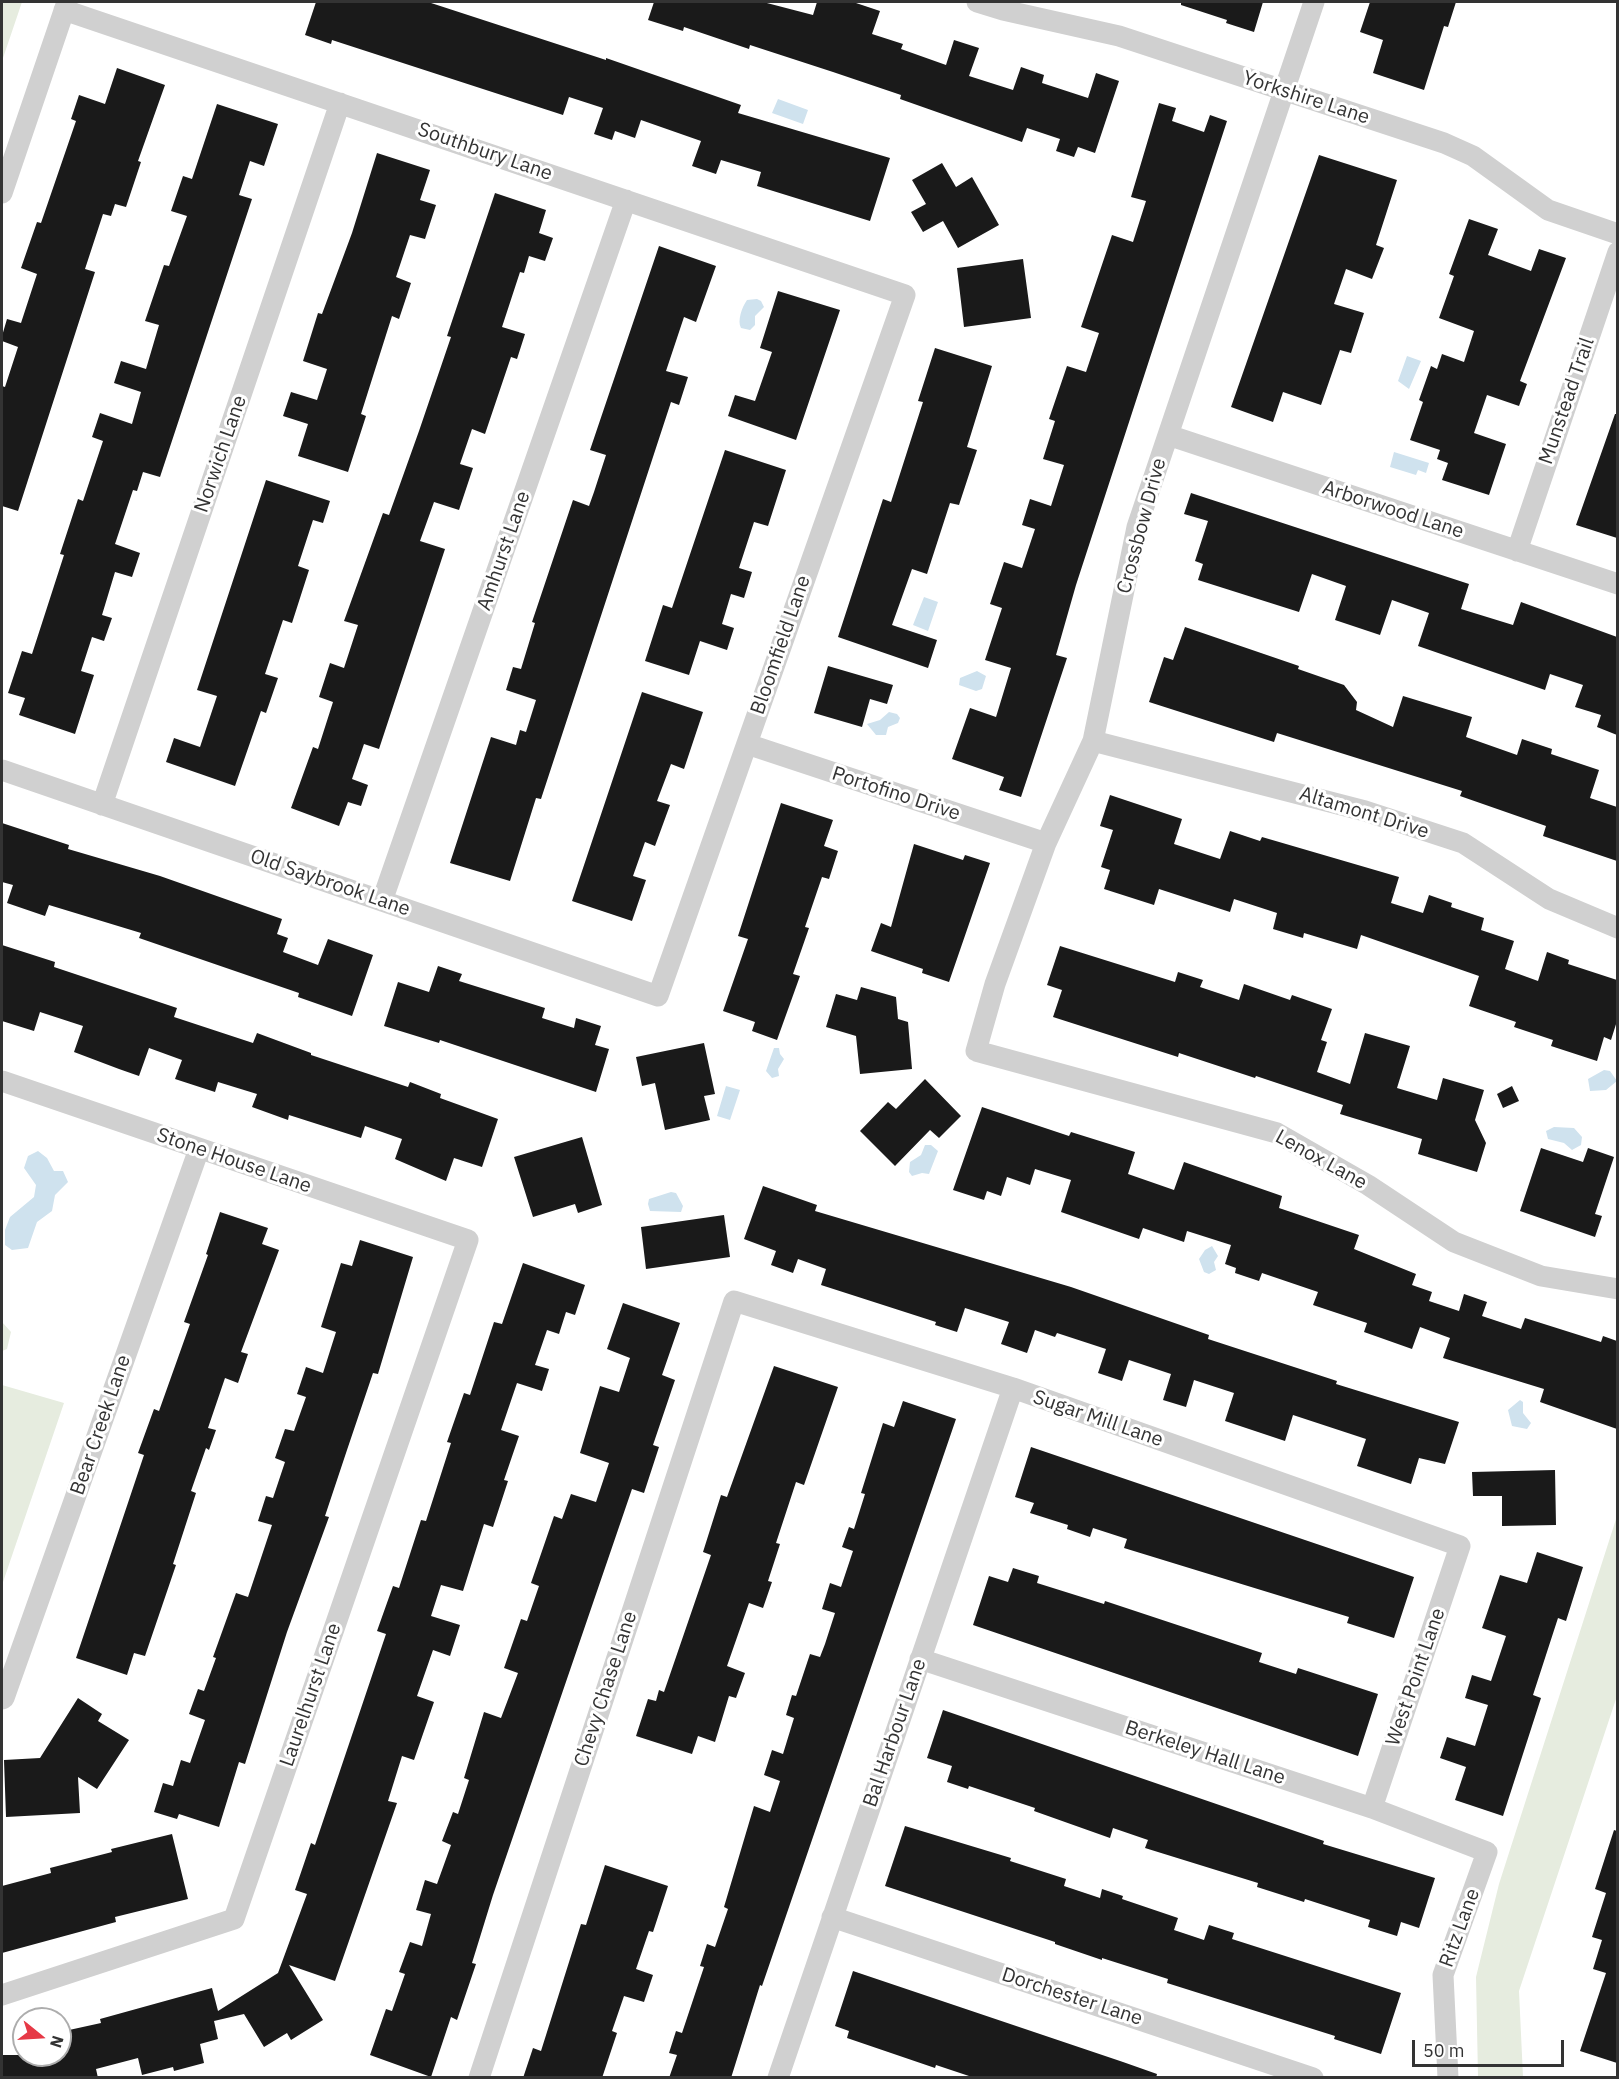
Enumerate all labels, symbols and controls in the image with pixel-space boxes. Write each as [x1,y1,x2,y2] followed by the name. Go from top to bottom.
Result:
[1240,66,1372,130] street label: Yorkshire Lane
[415,118,555,186] street label: Southbury Lane
[1534,334,1600,468] street label: Munstead Trail
[190,392,252,516] street label: Norwich Lane
[1112,456,1172,596] street label: Crossbow Drive
[1319,476,1467,544] street label: Arborwood Lane
[472,488,536,614] street label: Amhurst Lane
[746,572,816,718] street label: Bloomfield Lane
[829,762,963,826] street label: Portofino Drive
[1296,782,1432,844] street label: Altamont Drive
[247,844,413,922] street label: Old Saybrook Lane
[154,1123,314,1199] street label: Stone House Lane
[1271,1125,1371,1195] street label: Lenox Lane
[66,1352,136,1498] street label: Bear Creek Lane
[1030,1386,1166,1452] street label: Sugar Mill Lane
[1381,1605,1451,1749] street label: West Point Lane
[570,1608,642,1770] street label: Chevy Chase Lane
[275,1620,347,1770] street label: Laurelhurst Lane
[858,1656,932,1810] street label: Bal Harbour Lane
[1122,1716,1288,1790] street label: Berkeley Hall Lane
[1435,1885,1485,1971] street label: Ritz Lane
[998,1963,1146,2031] street label: Dorchester Lane
[12,2007,72,2067] north arrow
[1415,2028,1566,2066] scale bar
[46,2033,69,2051] text: N
[1423,2039,1465,2062] text: 50 m

